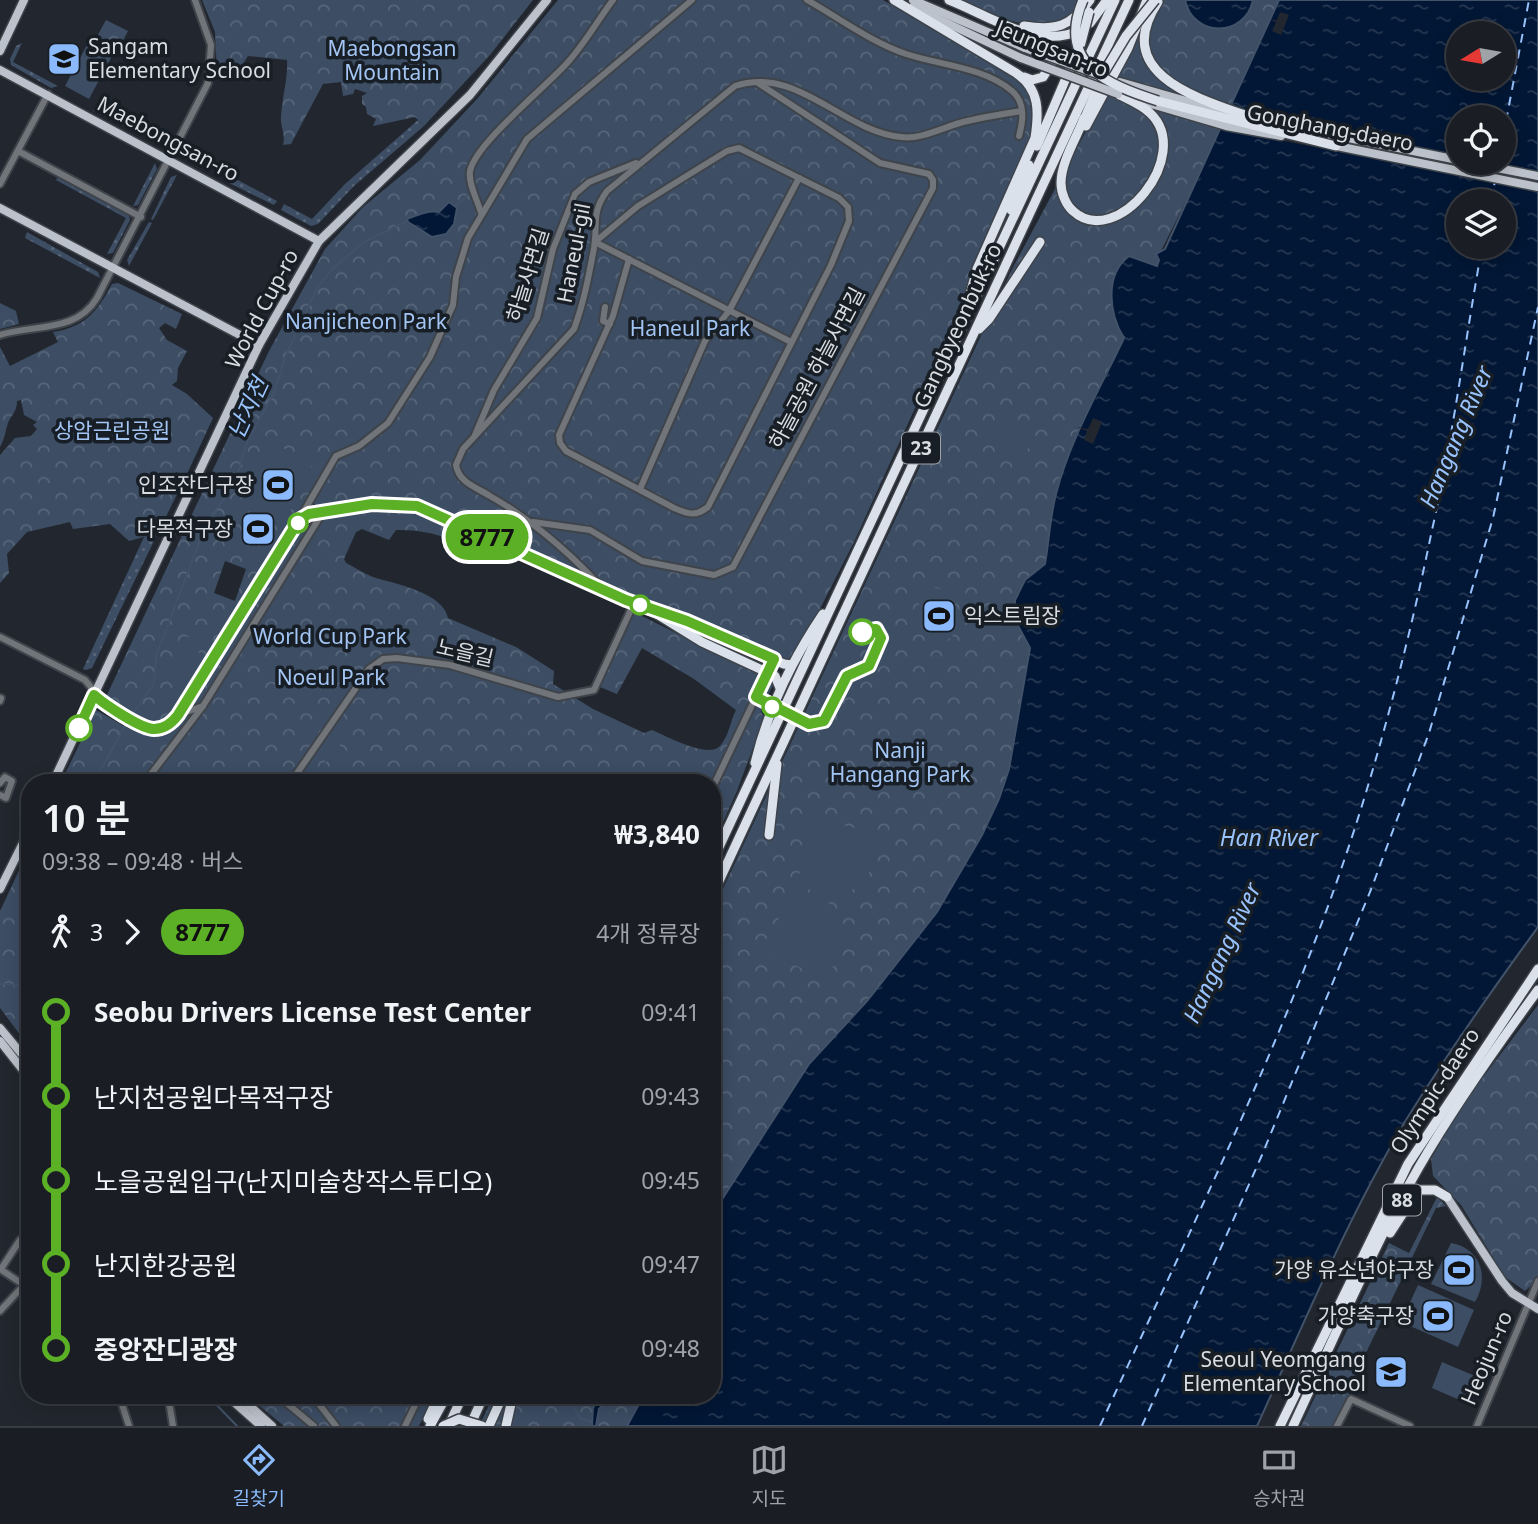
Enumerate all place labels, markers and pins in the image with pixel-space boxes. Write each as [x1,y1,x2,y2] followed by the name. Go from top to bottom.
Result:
[88,32,271,84] place label: Sangam Elementary School
[45,40,83,78] school or university icon: Sangam Elementary School
[259,466,297,504] sports icon: 인조잔디구장
[138,470,254,498] place label: 인조잔디구장
[239,510,277,548] sports icon: 다목적구장
[288,513,308,533] unlabelled marker
[136,514,233,542] place label: 다목적구장
[630,595,650,615] unlabelled marker
[920,597,958,635] sports icon: 익스트림장
[964,601,1061,629] place label: 익스트림장
[849,619,875,645] unlabelled marker
[762,697,782,717] unlabelled marker
[66,715,92,741] unlabelled marker
[1440,1251,1478,1289] sports icon: 가양 유소년야구장
[1274,1255,1434,1283] place label: 가양 유소년야구장
[1419,1297,1457,1335] sports icon: 가양축구장
[1317,1301,1414,1329] place label: 가양축구장
[1183,1345,1366,1397] place label: Seoul Yeomgang Elementary School
[1372,1353,1410,1391] school or university icon: Seoul Yeomgang Elementary School

